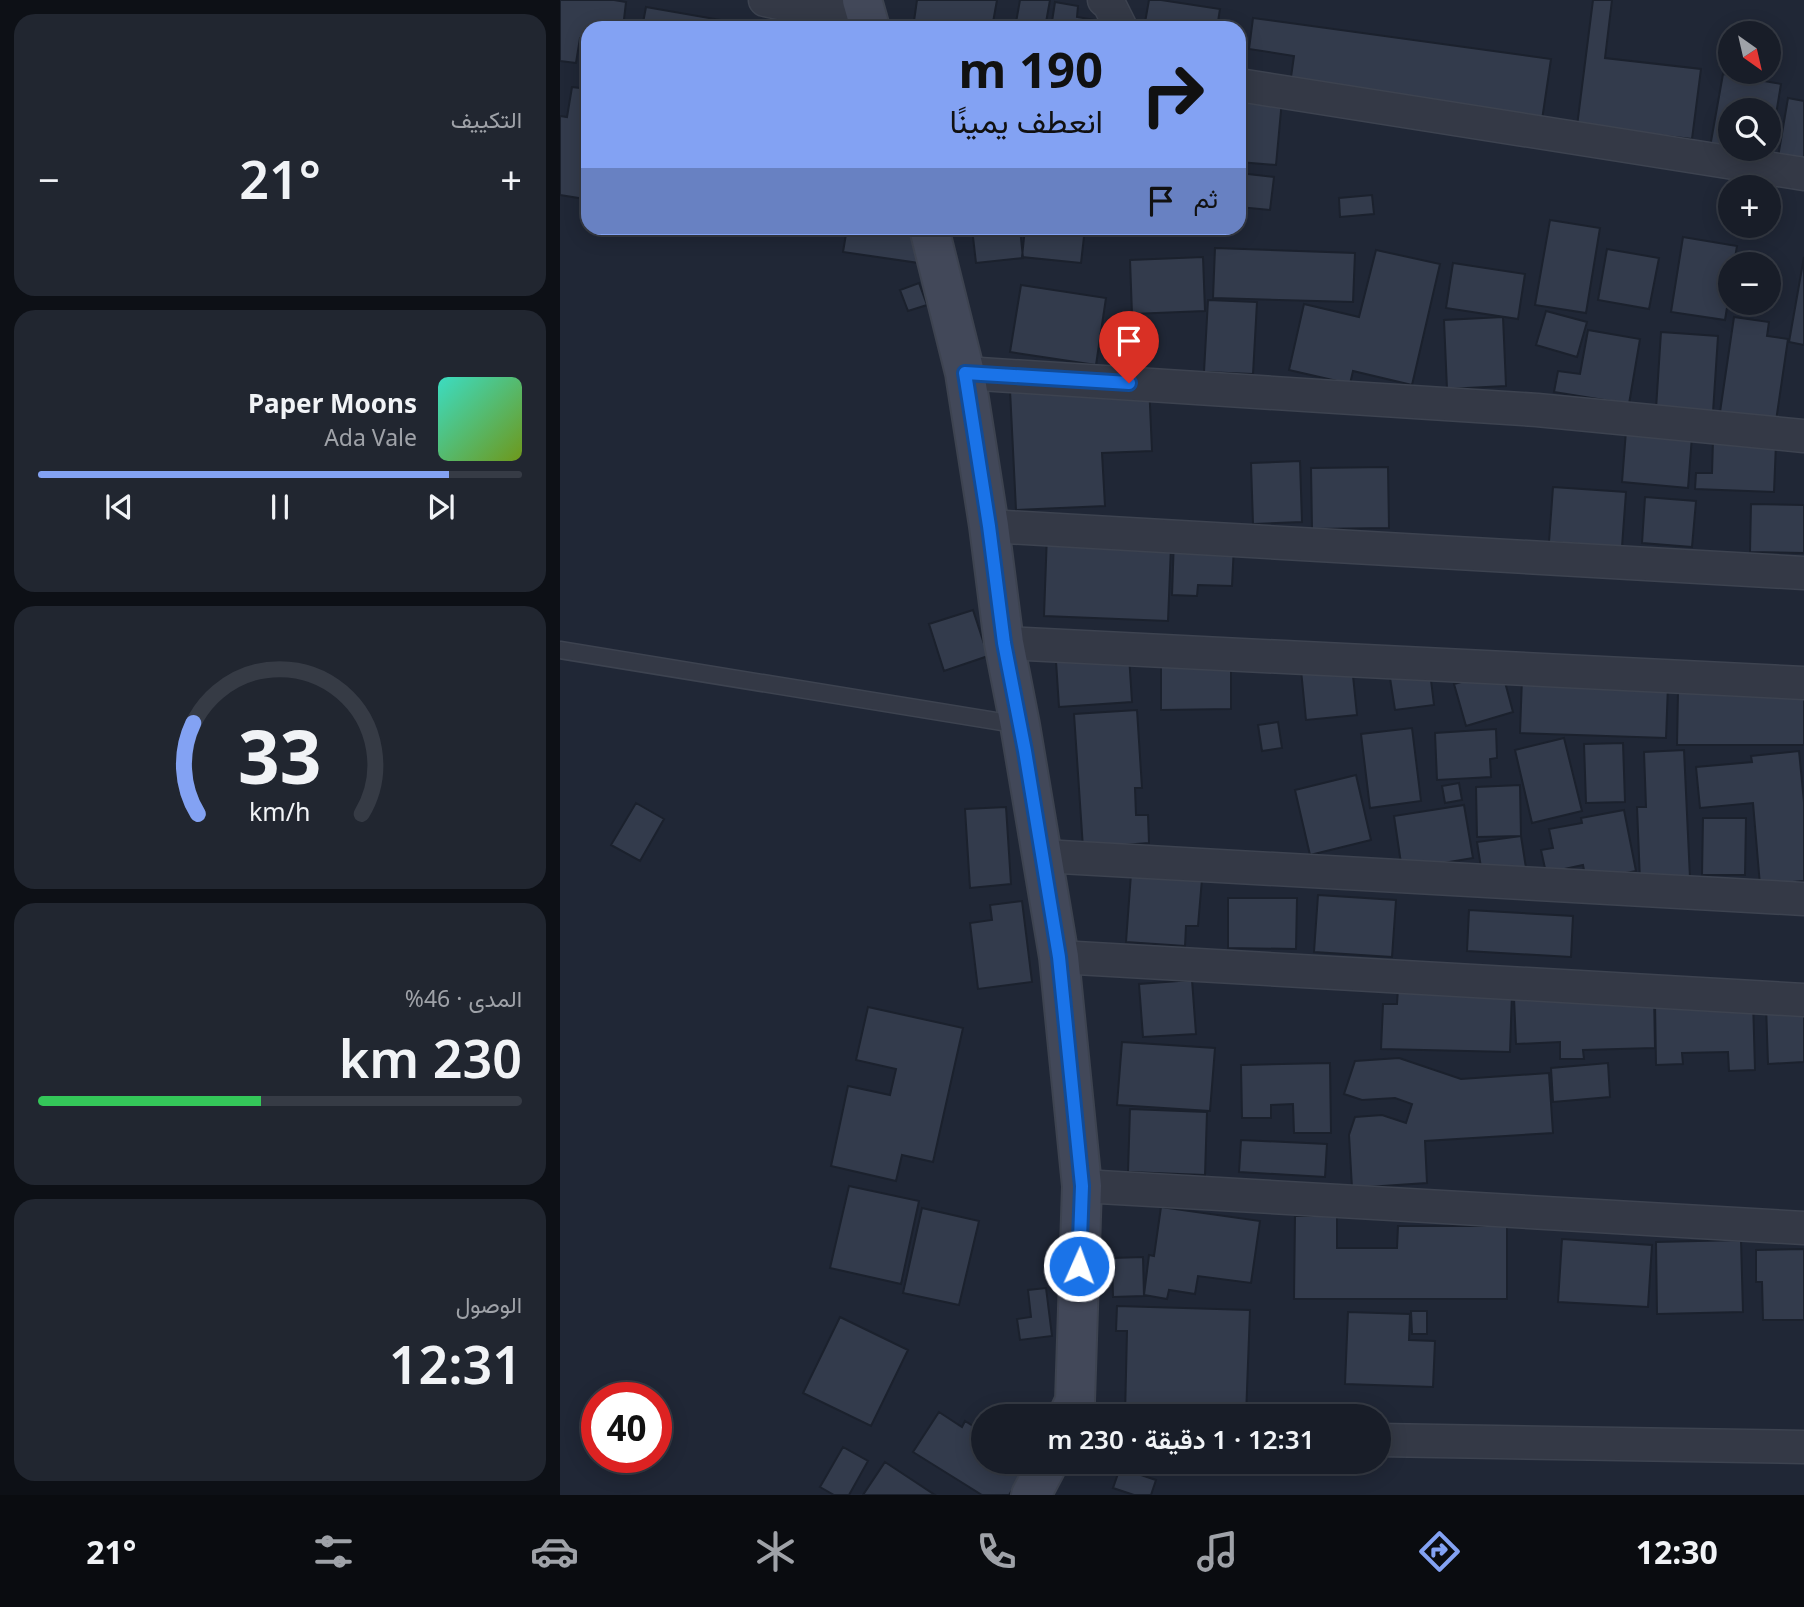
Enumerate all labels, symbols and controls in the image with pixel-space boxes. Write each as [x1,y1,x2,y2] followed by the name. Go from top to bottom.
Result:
[1718,21,1782,84] north arrow
[1718,21,1781,315] map controls
[958,36,1103,102] text: 190 m
[1127,49,1218,140] icon: right
[1718,98,1781,161] button: search
[949,99,1103,142] text: انعطف يمينًا
[451,103,522,135] text: التكييف
[239,143,321,214] text: 21°
[38,153,60,205] text: −
[500,153,522,205] text: +
[1718,175,1781,238] button: +
[1194,180,1218,216] text: ثم
[1142,182,1180,220] icon: arrive
[1718,252,1781,315] button: −
[1099,311,1159,383] pin
[1110,322,1148,360] icon: arrive
[248,385,417,421] text: Paper Moons
[324,421,417,453] text: Ada Vale
[100,488,138,526] icon: previous
[261,488,299,526] icon: pause
[422,488,460,526] icon: next
[238,706,322,805] text: 33
[249,793,311,827] text: km/h
[405,982,522,1014] text: المدى · 46%
[339,1022,522,1093] text: 230 km
[1042,1229,1116,1303] position arrow
[456,1288,522,1320] text: الوصول
[389,1328,522,1399] text: 12:31
[581,1382,672,1473] speed limit sign: 40
[1047,1421,1315,1457] text: 12:31 · 1 دقيقة · 230 m
[309,1527,358,1576] icon: filters
[530,1527,579,1576] icon: car
[751,1527,800,1576] icon: climate
[972,1527,1021,1576] icon: phone
[1193,1527,1242,1576] icon: music
[1415,1527,1464,1576] icon: directions
[86,1530,136,1573] text: 21°
[1636,1530,1718,1573] text: 12:30

